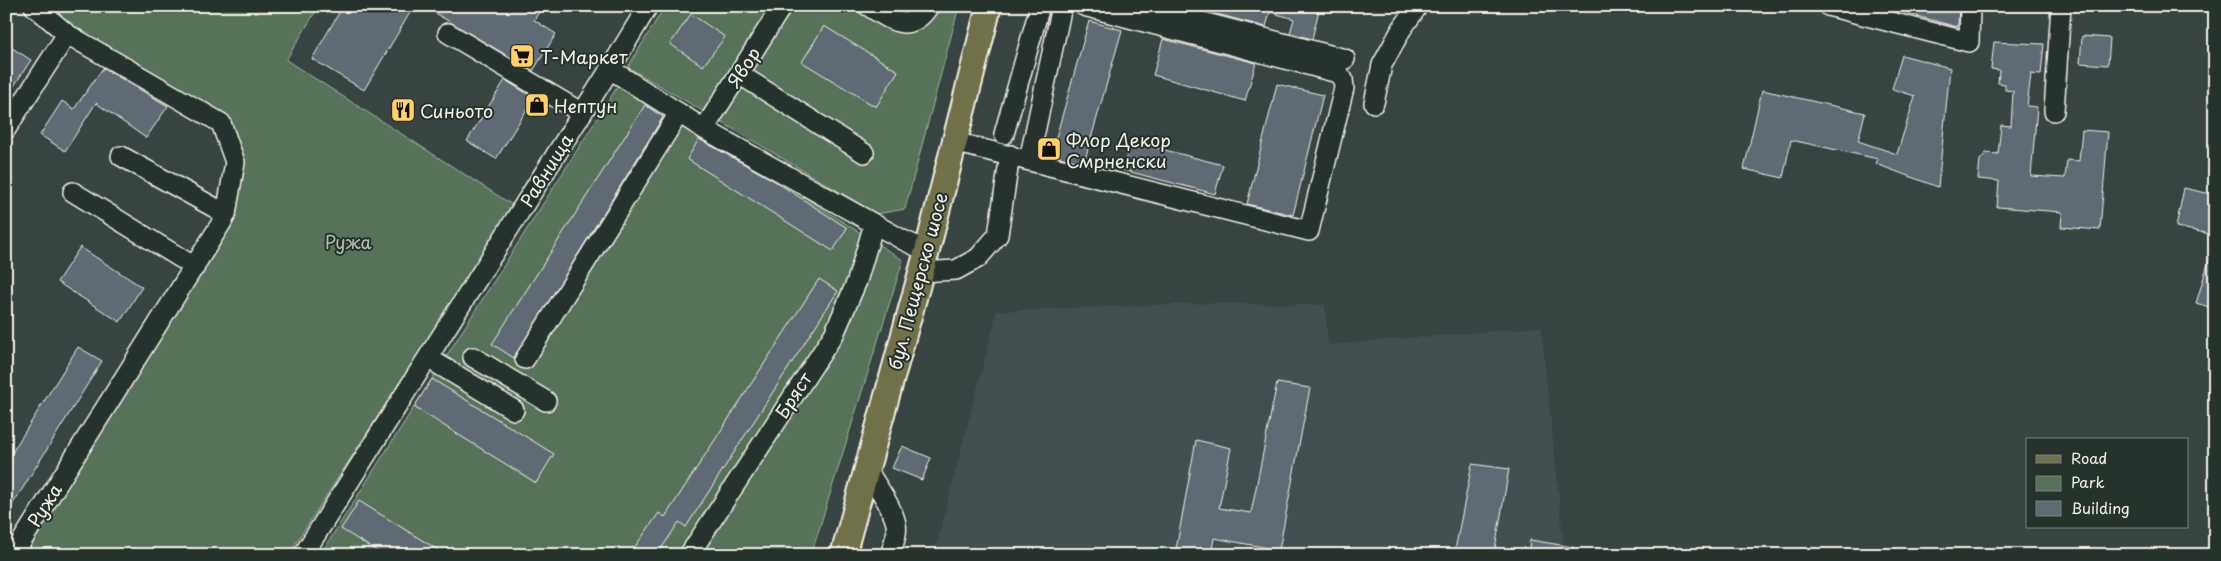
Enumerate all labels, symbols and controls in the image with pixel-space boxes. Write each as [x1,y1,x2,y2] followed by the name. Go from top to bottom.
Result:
[720,41,766,93] street label: Явор
[509,43,535,69] supermarket icon: Т-Маркет
[540,43,628,70] place label: Т-Маркет
[524,92,550,118] shop icon: Нептун
[554,92,618,119] place label: Нептун
[390,97,416,123] restaurant icon: Синьото
[420,97,493,124] place label: Синьото
[1066,126,1171,174] place label: Флор Декор Смрненски
[513,127,580,212] street label: Равнища
[1036,136,1062,162] shop icon: Флор Декор Смрненски
[880,189,954,373] street label: бул. Пещерско шосе
[324,228,372,255] park label: Ружа
[768,366,818,423] street label: Бряст
[2026,438,2188,528] legend
[2071,446,2107,469] text: Road
[2071,470,2105,493] text: Park
[20,478,68,532] street label: Ружа
[2071,496,2130,519] text: Building

